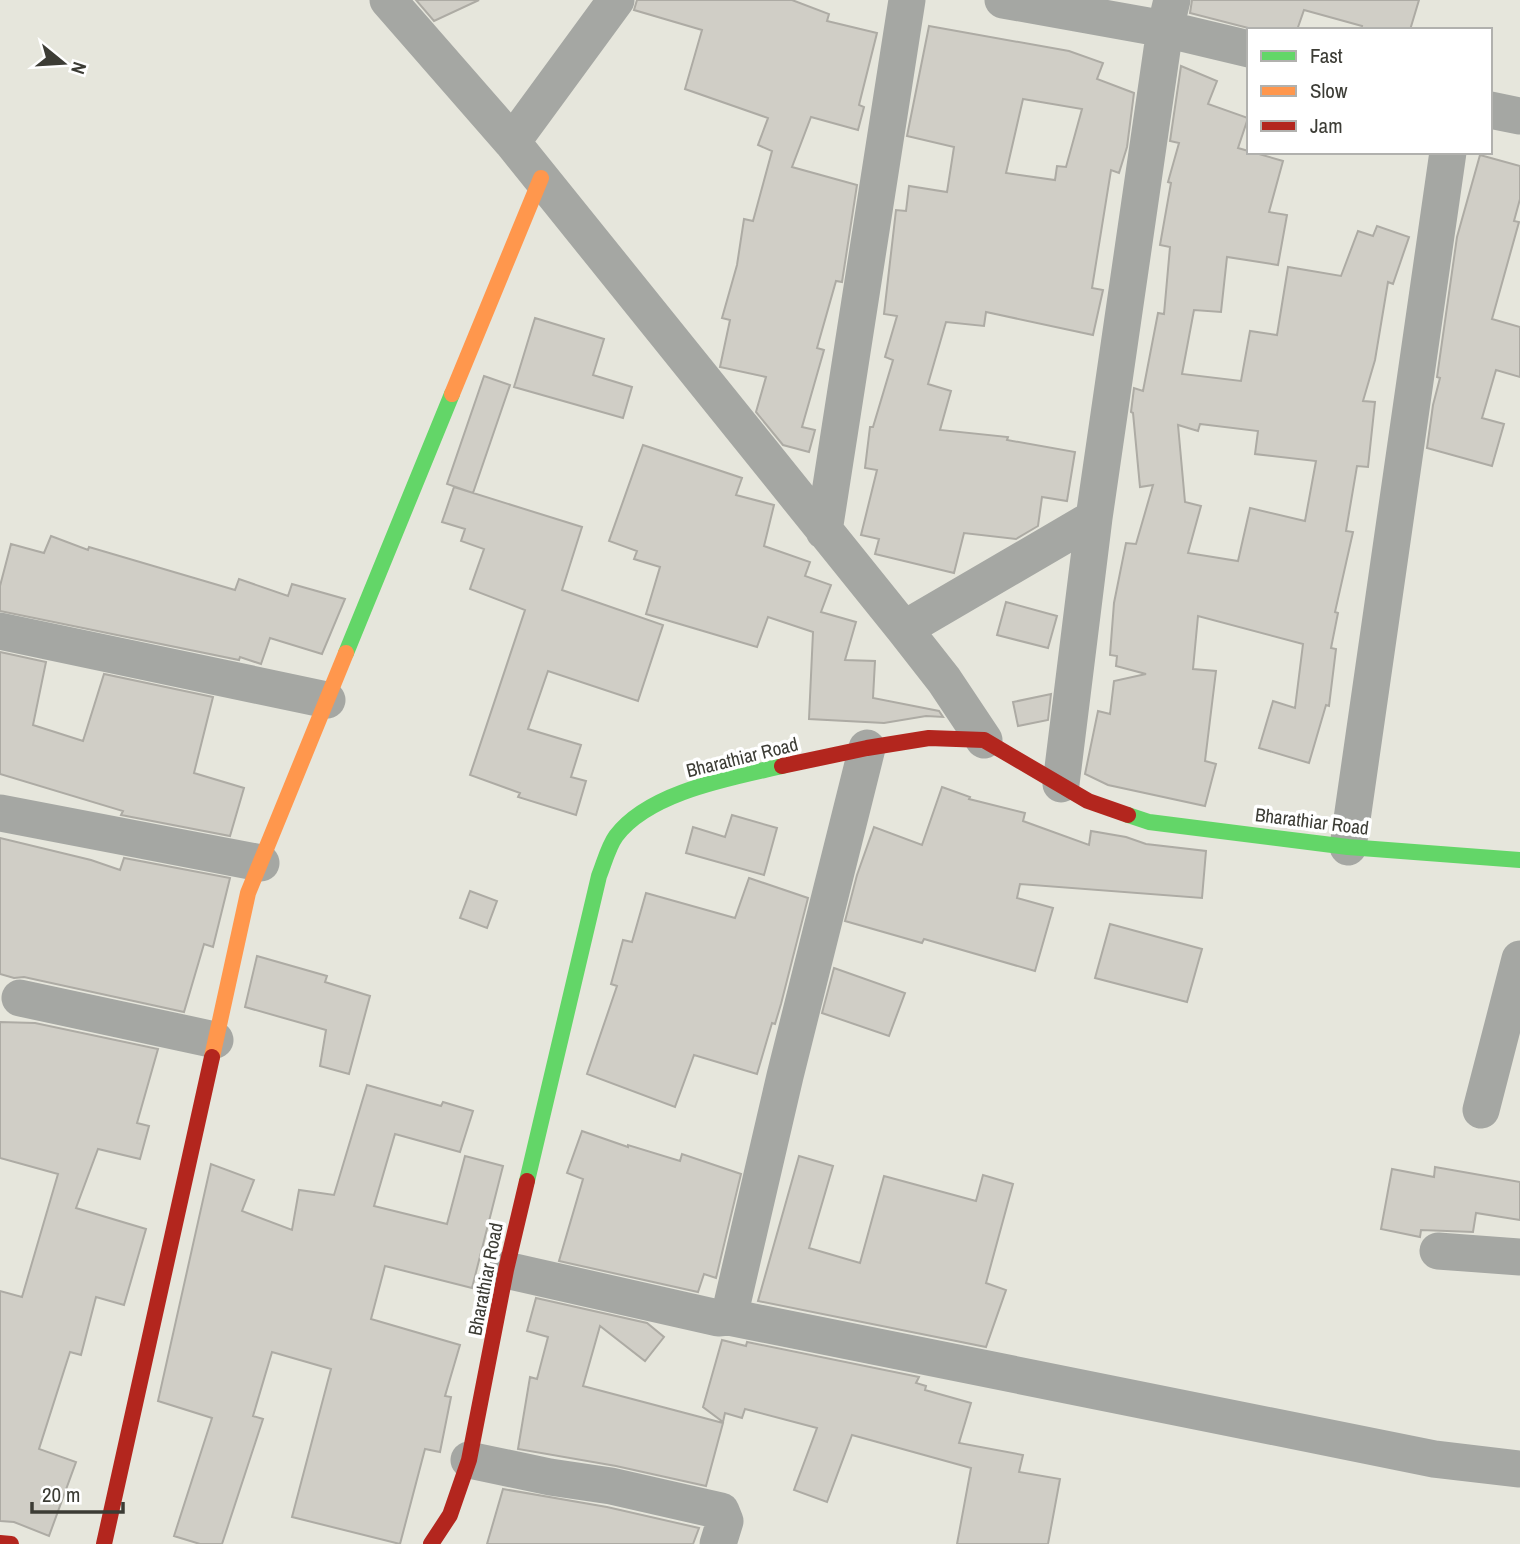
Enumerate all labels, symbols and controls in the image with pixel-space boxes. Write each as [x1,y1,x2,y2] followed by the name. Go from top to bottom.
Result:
[28,28,98,98] north arrow
[1247,28,1492,154] legend
[1310,41,1343,70] text: Fast
[65,59,93,78] text: N
[1310,76,1348,105] text: Slow
[1310,111,1343,140] text: Jam
[683,731,801,783] street label: Bharathiar Road
[1254,801,1370,841] street label: Bharathiar Road
[461,1220,509,1338] street label: Bharathiar Road
[32,1470,122,1514] scale bar
[42,1480,80,1509] text: 20 m

